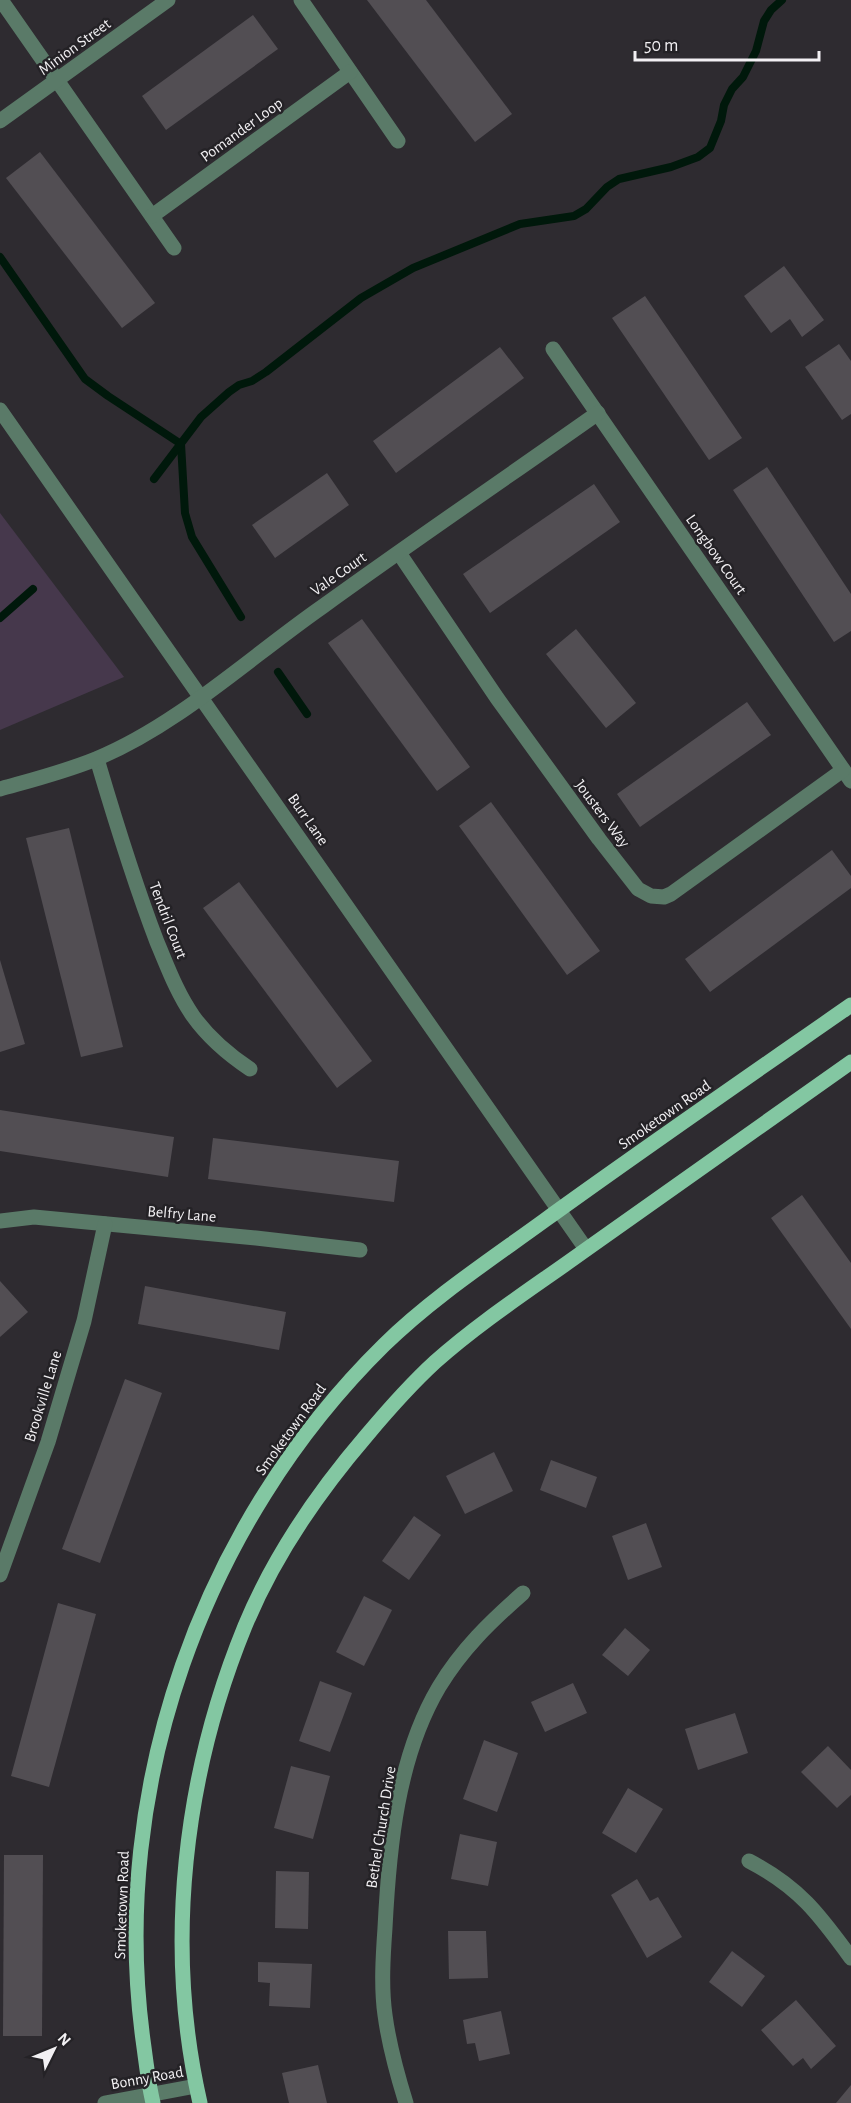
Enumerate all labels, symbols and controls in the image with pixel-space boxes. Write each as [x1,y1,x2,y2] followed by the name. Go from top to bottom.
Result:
[36,15,114,78] street label: Minion Street
[635,24,820,62] scale bar
[644,37,678,55] text: 50 m
[197,95,286,165] street label: Pomander Loop
[683,512,750,597] street label: Longbow Court
[308,549,369,599] street label: Vale Court
[571,777,633,851] street label: Jousters Way
[285,791,332,848] street label: Burr Lane
[146,880,190,961] street label: Tendril Court
[616,1077,714,1152] street label: Smoketown Road
[147,1203,217,1226] street label: Belfry Lane
[21,1349,64,1444] street label: Brookville Lane
[252,1381,329,1478] street label: Smoketown Road
[363,1765,399,1889] street label: Bethel Church Drive
[112,1851,132,1960] street label: Smoketown Road
[24,2019,84,2079] north arrow
[55,2030,74,2049] text: N
[110,2064,185,2093] street label: Bonny Road

